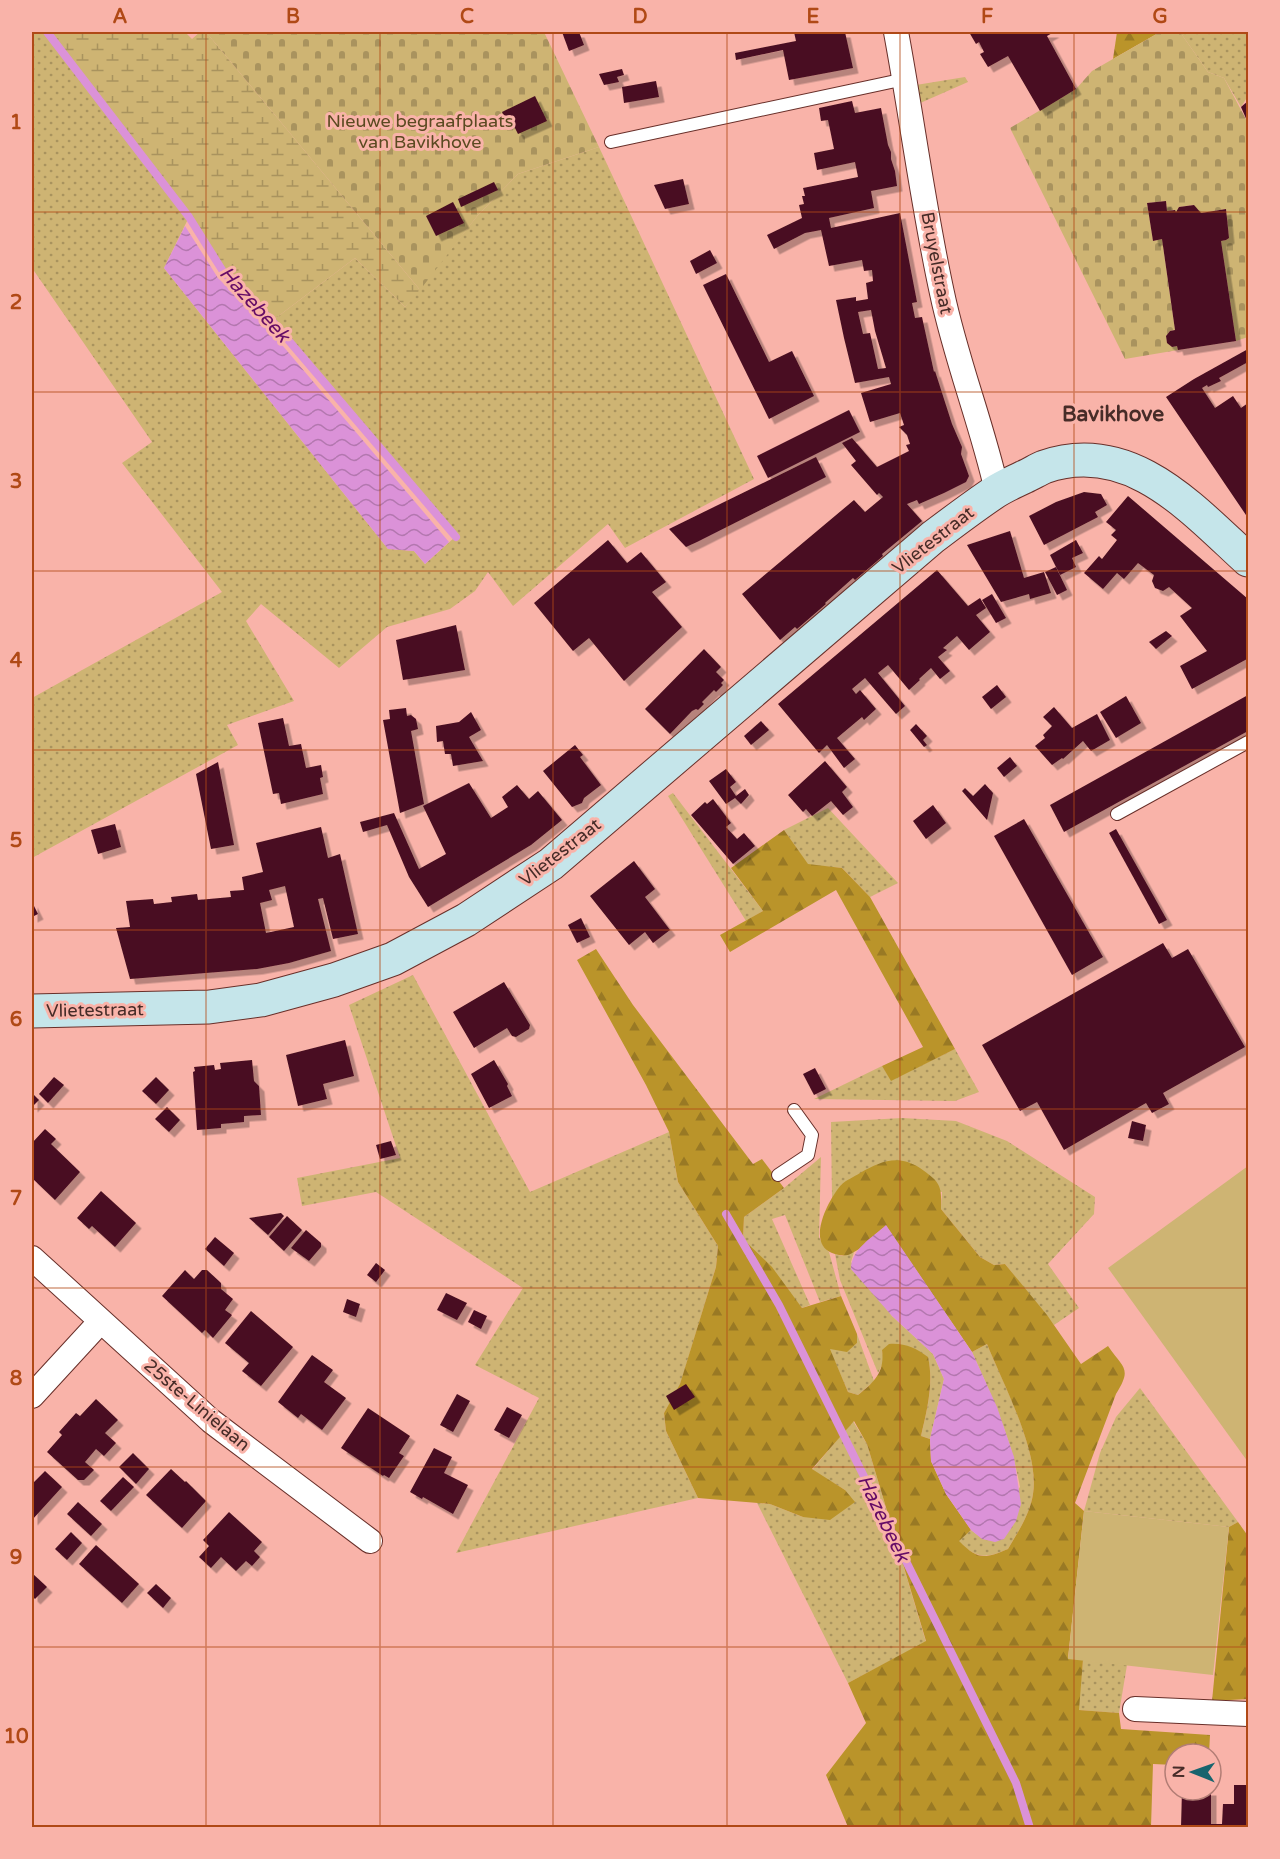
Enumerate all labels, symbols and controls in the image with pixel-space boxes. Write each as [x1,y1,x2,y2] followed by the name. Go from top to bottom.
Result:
[113,5,128,29] text: A
[286,5,300,29] text: B
[460,5,474,29] text: C
[632,5,648,29] text: D
[807,5,820,29] text: E
[981,5,993,29] text: F
[1152,5,1168,29] text: G
[327,110,513,153] park label: Nieuwe begraafplaats van Bavikhove
[10,111,22,135] text: 1
[916,210,958,316] street label: Bruyelstraat
[214,262,296,349] water label: Hazebeek
[10,291,22,315] text: 2
[1062,402,1164,427] district label: Bavikhove
[10,470,22,494] text: 3
[888,501,978,579] street label: Vlietestraat
[10,649,23,673] text: 4
[515,813,605,891] street label: Vlietestraat
[10,829,22,853] text: 5
[46,998,144,1022] street label: Vlietestraat
[10,1008,22,1032] text: 6
[10,1187,22,1211] text: 7
[140,1354,254,1456] street label: 25ste-Linielaan
[10,1367,22,1391] text: 8
[852,1471,915,1568] water label: Hazebeek
[10,1546,22,1570] text: 9
[3,1725,29,1749] text: 10
[1163,1742,1223,1802] north arrow
[1169,1765,1189,1778] text: N

